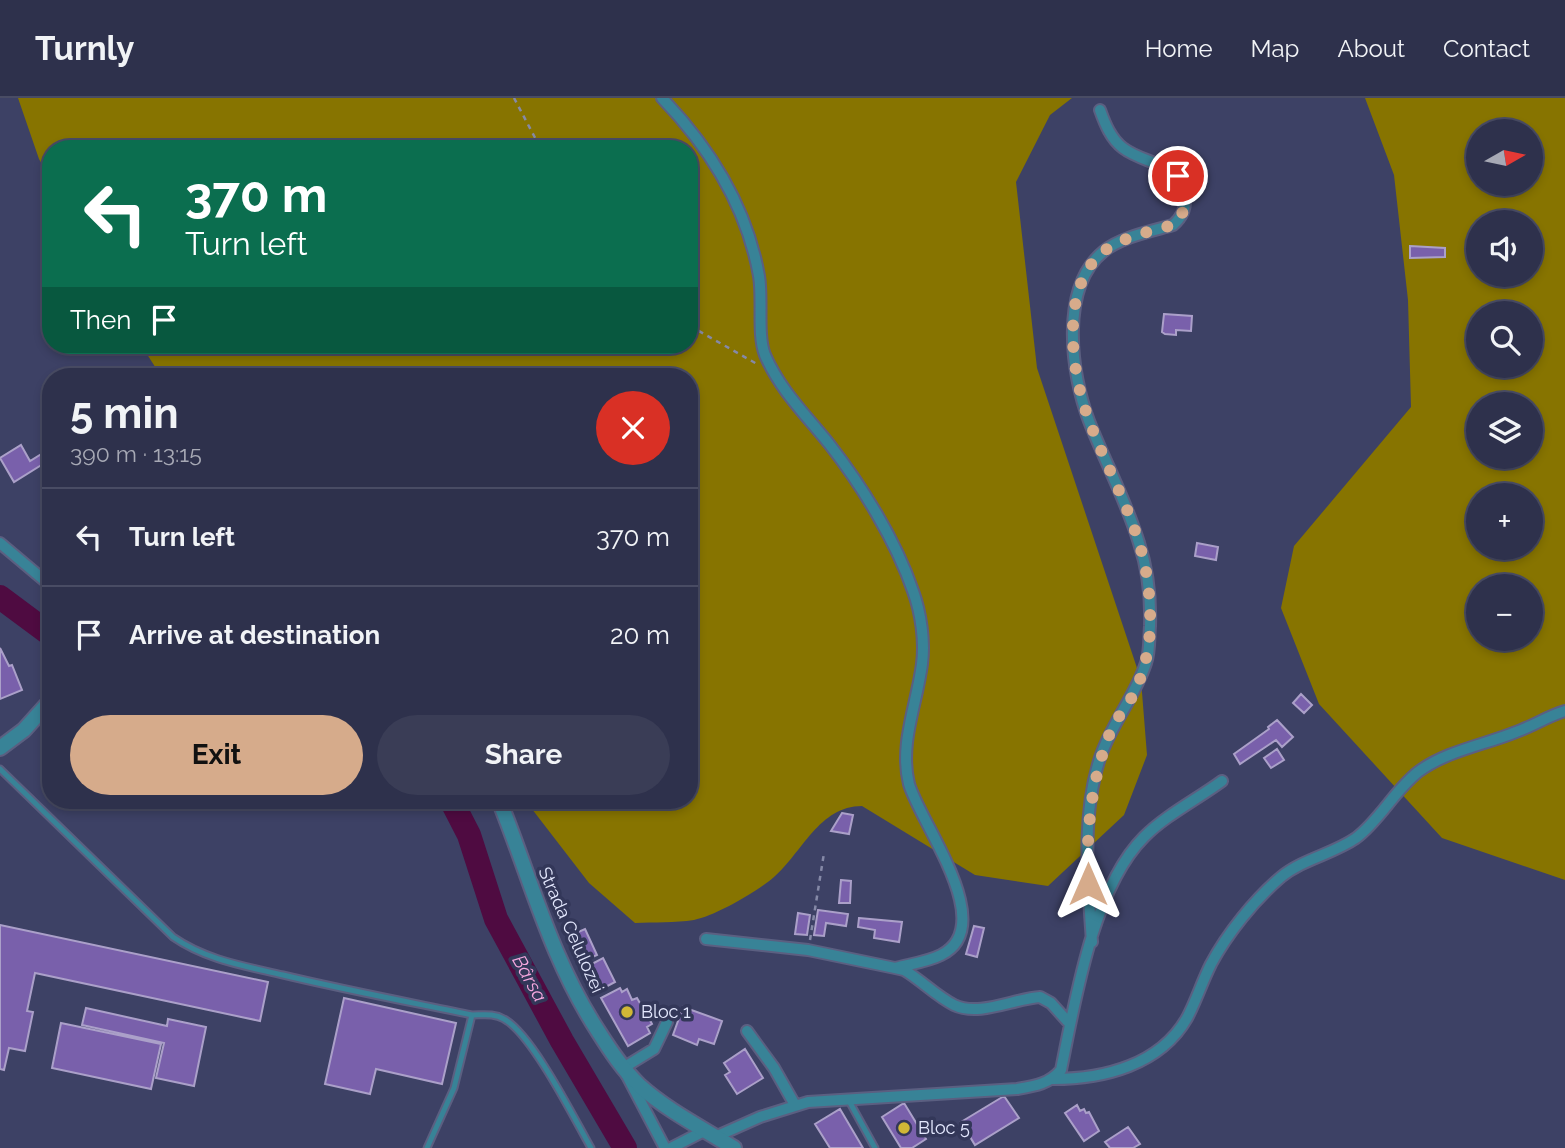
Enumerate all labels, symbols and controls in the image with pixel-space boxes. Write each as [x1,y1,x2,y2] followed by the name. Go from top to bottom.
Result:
[35,29,134,68] text: Turnly
[1145,34,1213,63] text: Home
[1251,34,1299,63] text: Map
[1337,34,1405,63] text: About
[1443,34,1530,63] text: Contact
[1466,119,1544,196] north arrow
[1466,119,1543,651] map controls
[1148,146,1208,206] pin
[1159,157,1197,195] icon: arrive
[185,166,327,223] text: 370 m
[70,168,161,259] icon: left
[1466,210,1543,287] button: sound
[185,225,307,262] text: Turn left
[145,301,183,339] icon: arrive
[1466,301,1543,378] button: search
[70,305,131,335] text: Then
[70,389,179,438] text: 5 min
[596,391,670,465] button: close
[1466,392,1543,469] button: layers
[70,440,202,467] text: 390 m · 13:15
[1466,483,1543,560] button: +
[70,518,108,556] icon: left
[129,522,235,552] text: Turn left
[596,522,670,552] text: 370 m
[1466,574,1543,651] button: −
[70,616,108,654] icon: arrive
[129,620,380,650] text: Arrive at destination
[610,620,670,650] text: 20 m
[70,715,363,795] button: Exit
[377,715,670,795] button: Share
[1051,847,1125,921] position arrow
[534,864,609,996] street label: Strada Celulozei
[508,951,552,1005] water label: Bârsa
[641,1001,691,1022] place label: Bloc 1
[619,1004,635,1020] marker: Bloc 1
[918,1117,970,1138] place label: Bloc 5
[896,1120,912,1136] marker: Bloc 5

